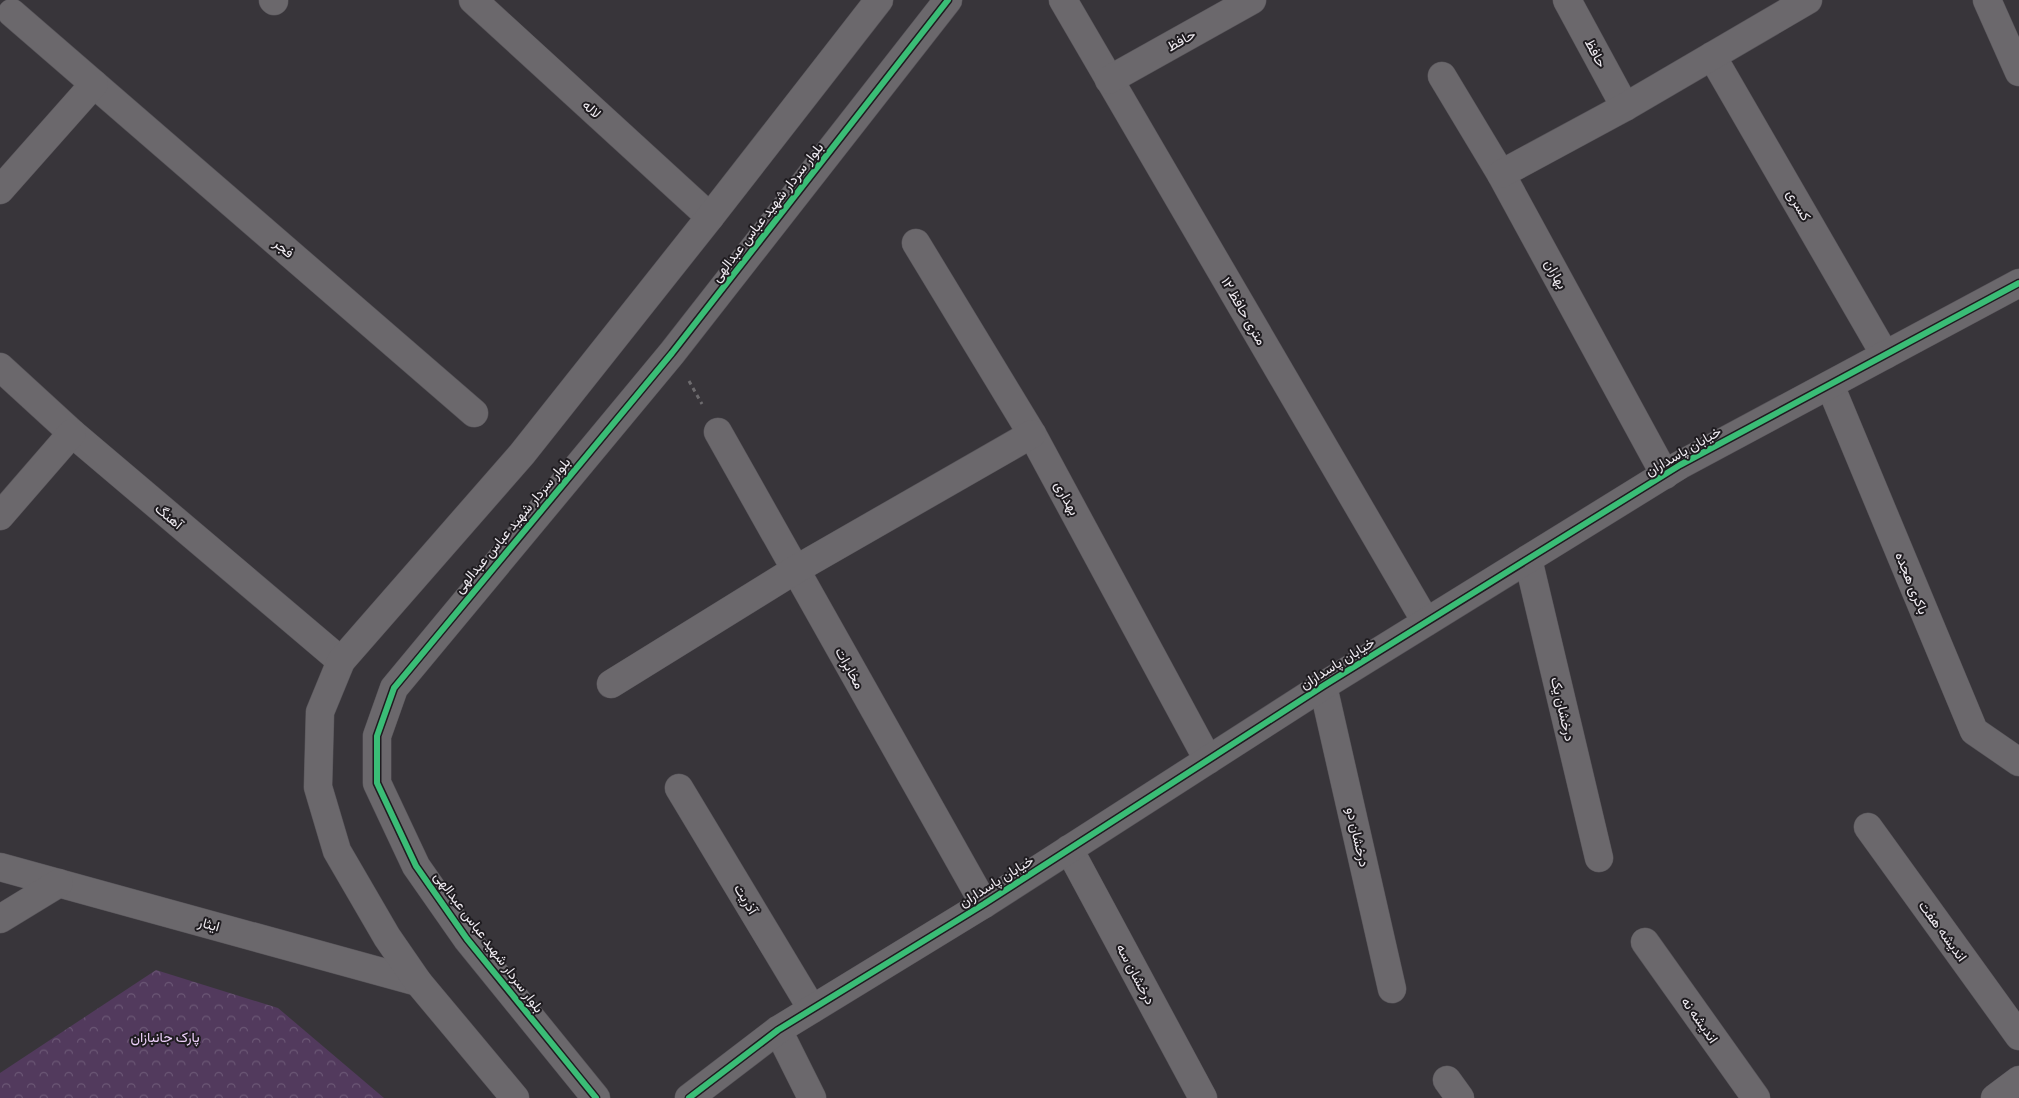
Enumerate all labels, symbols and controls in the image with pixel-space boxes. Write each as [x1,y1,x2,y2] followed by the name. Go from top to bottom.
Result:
[1164,26,1198,54] street label: حافظ
[1582,36,1610,70] street label: حافظ
[580,97,604,121] street label: لاله
[708,139,827,285] street label: بلوار سردار شهید عباس عبدالهی
[1783,187,1814,224] street label: کسری
[269,234,297,262] street label: فجر
[1541,256,1571,292] street label: بهاران
[1217,274,1270,348] street label: ۱۲ متری حافظ
[1642,423,1725,481] street label: خیابان پاسداران
[451,454,574,597] street label: بلوار سردار شهید عباس عبدالهی
[1050,478,1083,518] street label: بهداری
[152,500,187,533] street label: آهنگ
[1891,550,1932,617] street label: باکری هجده
[1297,634,1378,694] street label: خیابان پاسداران
[831,645,868,692] street label: مخابرات
[1547,675,1578,743] street label: درخشان یک
[1342,806,1373,869] street label: درخشان دو
[956,852,1037,912] street label: خیابان پاسداران
[430,868,547,1016] street label: بلوار سردار شهید عباس عبدالهی
[730,881,762,919] street label: آذریت
[1916,898,1970,964] street label: اندیشه هفت
[195,913,221,935] street label: ایثار
[1113,941,1159,1008] street label: درخشان سه
[1678,994,1722,1046] street label: اندیشه نه
[130,1029,200,1047] park label: پارک جانبازان

